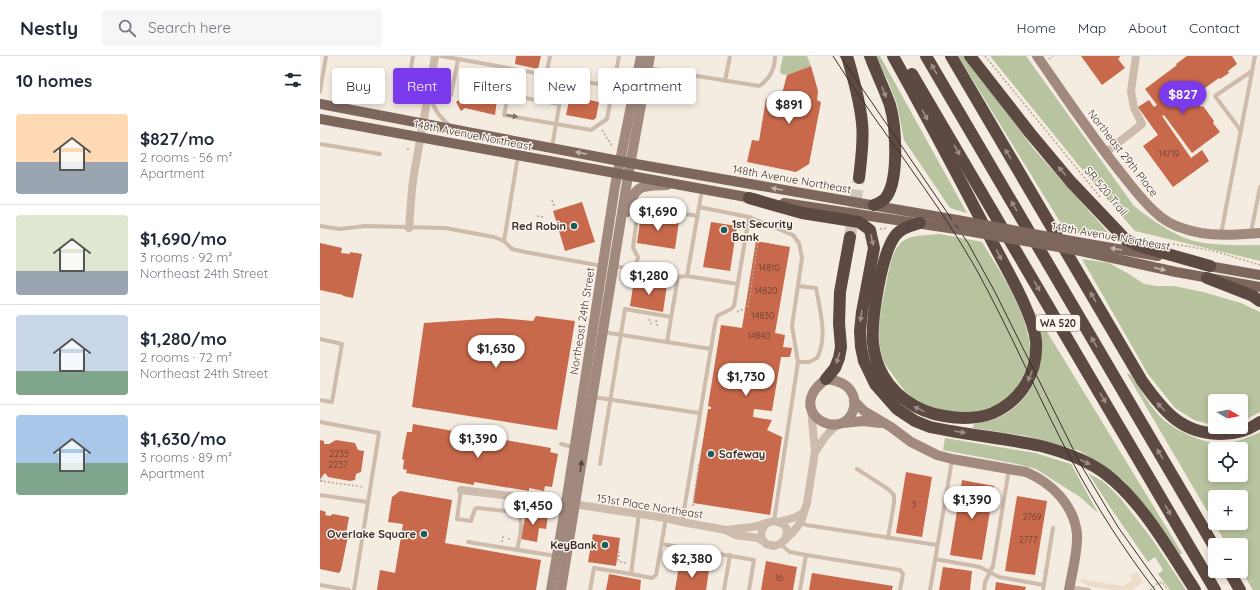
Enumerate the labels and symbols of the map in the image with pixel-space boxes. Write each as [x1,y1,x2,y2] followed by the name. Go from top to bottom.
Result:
[930,63,937,75] one-way arrow
[1159,81,1207,115] pin: $827
[882,87,888,99] one-way arrow
[765,91,813,125] pin: $891
[1085,107,1161,199] street label: Northeast 29th Place
[922,109,928,121] one-way arrow
[506,113,518,119] one-way arrow
[413,117,533,153] street label: 148th Avenue Northeast
[953,144,960,156] one-way arrow
[1004,148,1011,160] one-way arrow
[1158,148,1180,159] house number: 14719
[575,150,587,156] one-way arrow
[732,162,853,196] street label: 148th Avenue Northeast
[1081,164,1131,218] street label: SR 520 Trail
[1057,166,1066,176] one-way arrow
[770,185,783,191] one-way arrow
[625,198,691,232] pin: $1,690
[1010,200,1017,212] one-way arrow
[732,217,793,244] place label: 1st Security Bank
[512,219,566,233] place label: Red Robin
[1051,219,1172,253] street label: 148th Avenue Northeast
[569,221,579,231] marker: Red Robin
[719,225,729,235] marker: 1st Security Bank
[870,234,876,246] one-way arrow
[1110,246,1122,252] one-way arrow
[996,249,1002,260] one-way arrow
[616,262,682,296] pin: $1,280
[758,262,780,273] house number: 14810
[567,266,597,376] street label: Northeast 24th Street
[1154,266,1166,272] one-way arrow
[1033,280,1040,292] one-way arrow
[754,285,778,296] house number: 14820
[1089,291,1096,303] one-way arrow
[752,310,774,321] house number: 14830
[858,310,864,322] one-way arrow
[1036,315,1080,331] road number: WA 520
[748,330,770,341] house number: 14840
[463,335,529,369] pin: $1,630
[1090,336,1097,348] one-way arrow
[835,353,841,365] one-way arrow
[713,363,779,397] pin: $1,730
[1027,370,1033,381] one-way arrow
[1099,392,1106,404] one-way arrow
[1208,394,1248,434] north arrow
[1157,402,1166,412] one-way arrow
[913,406,925,412] one-way arrow
[445,425,511,459] pin: $1,390
[953,430,966,436] one-way arrow
[719,447,765,461] place label: Safeway
[329,448,349,459] house number: 2235
[1156,448,1163,460] one-way arrow
[706,449,716,459] marker: Safeway
[328,459,348,470] house number: 2237
[1080,459,1091,465] one-way arrow
[578,460,584,472] one-way arrow
[939,486,1005,520] pin: $1,390
[596,491,704,521] street label: 151st Place Northeast
[500,492,566,526] pin: $1,450
[912,499,917,510] house number: 3
[1165,504,1172,516] one-way arrow
[1022,511,1042,522] house number: 2769
[327,527,416,541] place label: Overlake Square
[419,529,429,539] marker: Overlake Square
[1019,534,1038,545] house number: 2777
[550,538,597,552] place label: KeyBank
[600,540,610,550] marker: KeyBank
[659,545,725,579] pin: $2,380
[775,572,783,583] house number: 16

